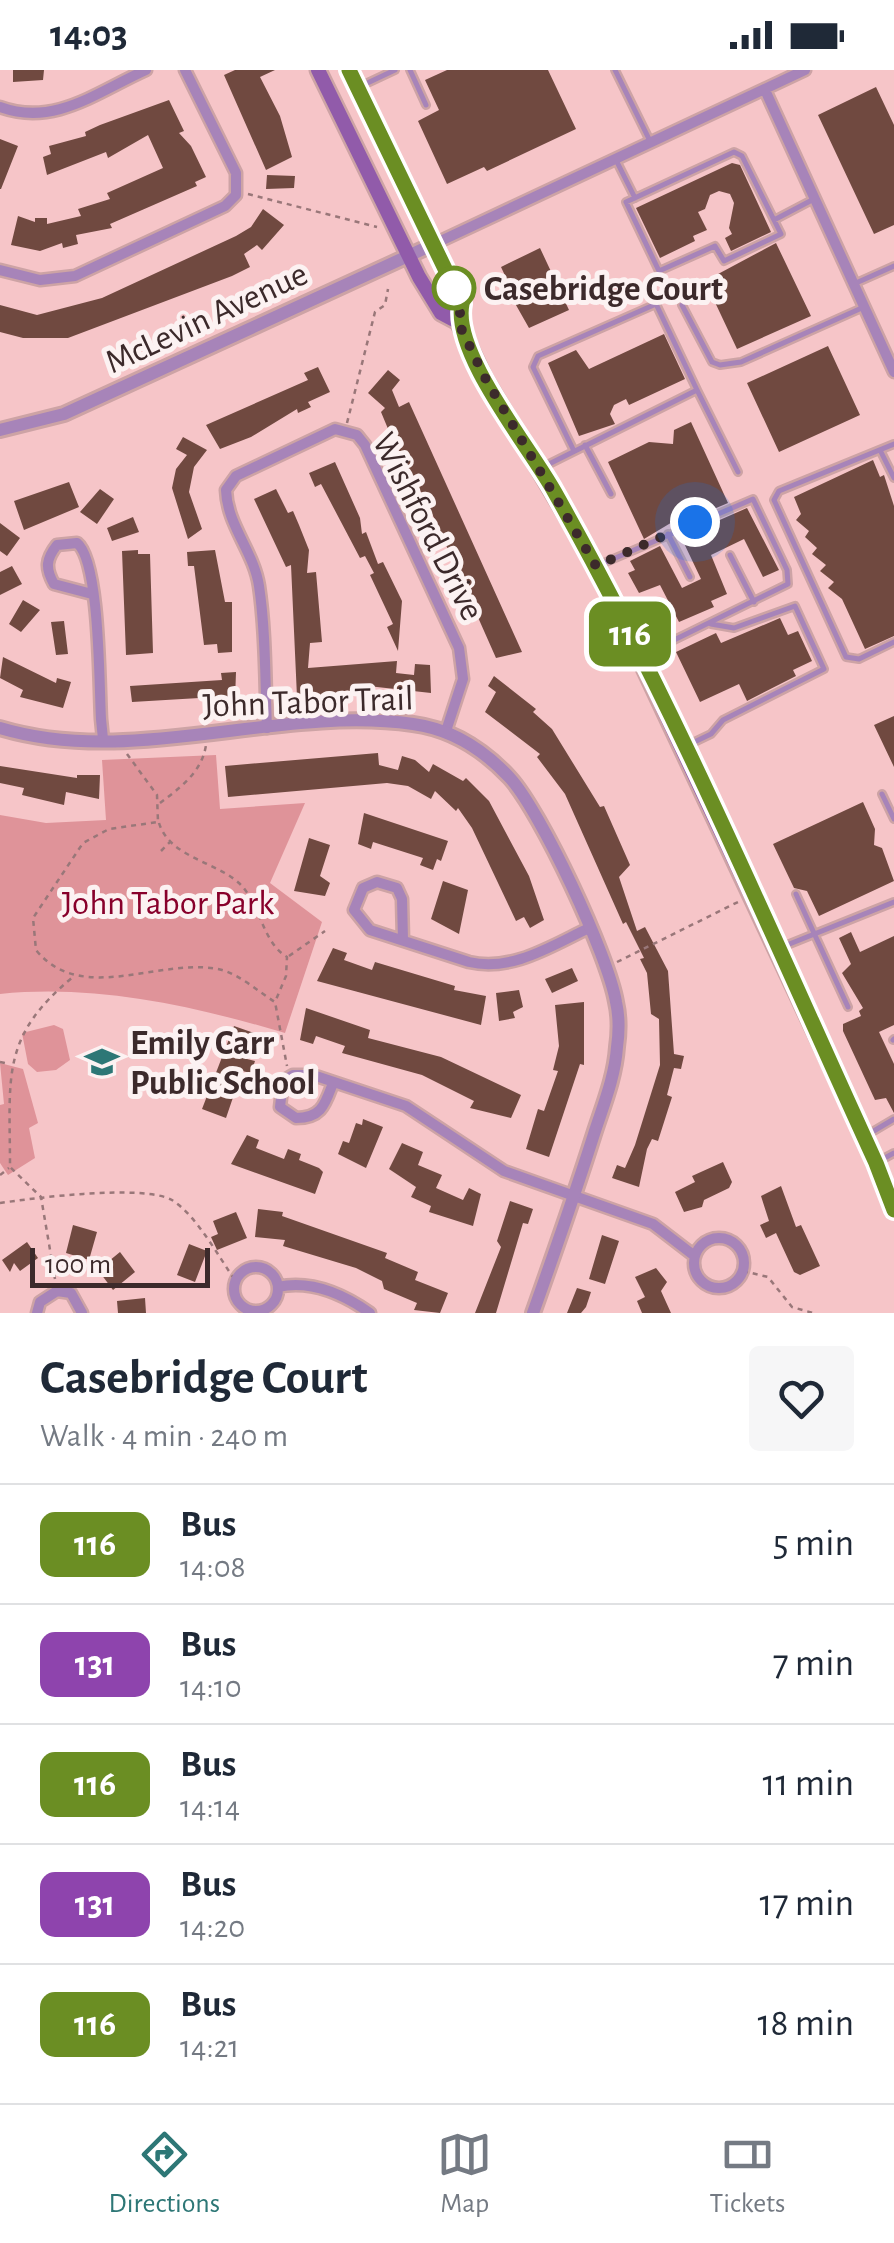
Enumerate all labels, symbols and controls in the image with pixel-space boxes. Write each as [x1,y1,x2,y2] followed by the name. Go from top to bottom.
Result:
[50,16,128,54] text: 14:03
[100,256,313,380] street label: McLevin Avenue
[433,267,475,309] marker: Casebridge Court
[484,272,723,307] place label: Casebridge Court
[365,427,490,626] street label: Wishford Drive
[670,497,720,547] your location
[572,602,688,666] line badge: 116
[609,617,651,652] text: 116
[202,681,414,724] street label: John Tabor Trail
[62,886,274,921] park label: John Tabor Park
[130,1026,315,1101] place label: Emily Carr Public School
[83,1043,121,1081] school or university icon: Emily Carr Public School
[30,1243,210,1288] scale bar
[45,1251,111,1279] text: 100 m
[749,1346,854,1451] button: heart
[40,1355,367,1403] text: Casebridge Court
[40,1420,288,1452] text: Walk · 4 min · 240 m
[180,1506,236,1544] text: Bus
[773,1525,854,1563] text: 5 min
[74,1527,116,1562] text: 116
[180,1551,246,1583] text: 14:08
[180,1626,236,1664] text: Bus
[773,1645,854,1683] text: 7 min
[75,1647,115,1682] text: 131
[180,1671,242,1703] text: 14:10
[180,1746,236,1784] text: Bus
[762,1765,854,1803] text: 11 min
[74,1767,116,1802] text: 116
[180,1791,240,1823] text: 14:14
[180,1866,236,1904] text: Bus
[760,1885,854,1923] text: 17 min
[75,1887,115,1922] text: 131
[180,1911,245,1943] text: 14:20
[180,1986,236,2024] text: Bus
[757,2005,854,2043] text: 18 min
[74,2007,116,2042] text: 116
[180,2031,239,2063] text: 14:21
[109,2127,220,2221] tab: Directions
[437,2127,492,2221] tab: Map
[710,2127,785,2221] tab: Tickets

